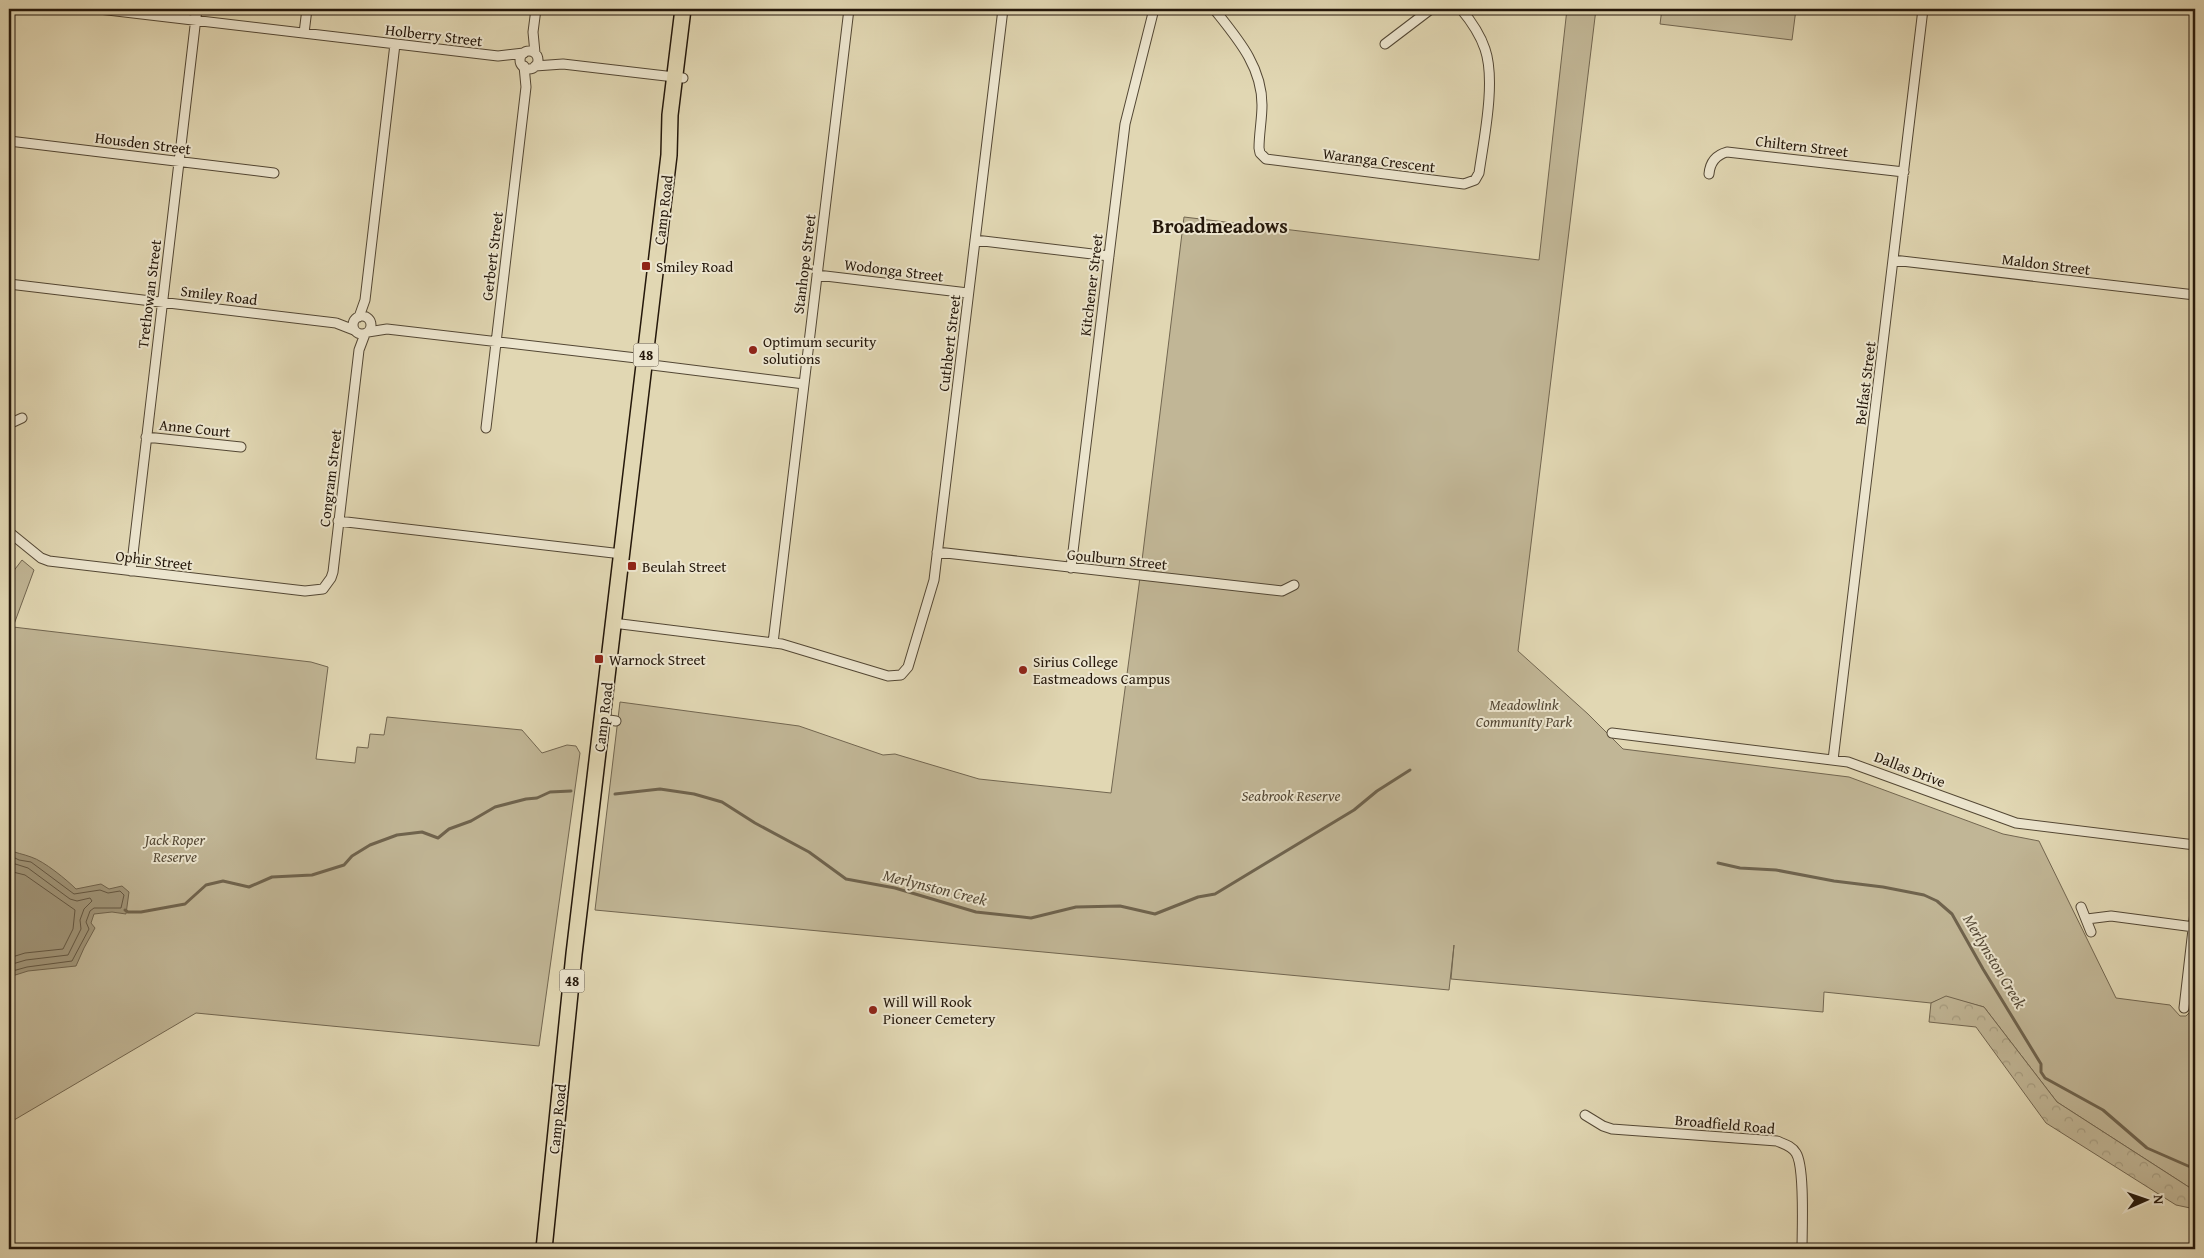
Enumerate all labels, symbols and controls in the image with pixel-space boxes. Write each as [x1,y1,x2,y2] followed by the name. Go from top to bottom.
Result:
[384,19,484,51] street label: Holberry Street
[94,127,193,159] street label: Housden Street
[1754,130,1850,162] street label: Chiltern Street
[1322,143,1437,177] street label: Waranga Crescent
[648,174,678,246] street label: Camp Road
[476,210,508,302] street label: Gerbert Street
[1152,211,1288,240] district label: Broadmeadows
[787,212,821,315] street label: Stanhope Street
[1074,232,1108,337] street label: Kitchener Street
[132,238,166,350] street label: Trethowan Street
[2001,248,2092,280] street label: Maldon Street
[843,254,945,287] street label: Wodonga Street
[656,256,733,277] place label: Smiley Road
[640,260,652,272] marker: Smiley Road
[179,280,259,310] street label: Smiley Road
[933,293,965,393] street label: Cuthbert Street
[763,331,877,369] place label: Optimum security solutions
[1849,339,1881,426] street label: Belfast Street
[634,344,658,366] road number: 48
[747,344,759,356] marker: Optimum security solutions
[158,414,232,442] street label: Anne Court
[314,427,346,528] street label: Congram Street
[1066,543,1169,575] street label: Goulburn Street
[114,545,194,575] street label: Ophir Street
[642,556,727,577] place label: Beulah Street
[626,560,638,572] marker: Beulah Street
[609,649,707,670] place label: Warnock Street
[1033,651,1170,689] place label: Sirius College Eastmeadows Campus
[593,653,605,665] marker: Warnock Street
[1017,664,1029,676] marker: Sirius College Eastmeadows Campus
[588,681,618,753] street label: Camp Road
[1476,694,1572,732] park label: Meadowlink Community Park
[1871,746,1949,792] street label: Dallas Drive
[1242,785,1340,806] park label: Seabrook Reserve
[142,829,206,867] park label: Jack Roper Reserve
[880,862,990,912] water label: Merlynston Creek
[1957,909,2033,1013] water label: Merlynston Creek
[560,969,584,992] road number: 48
[883,991,996,1029] place label: Will Will Rook Pioneer Cemetery
[867,1004,879,1016] marker: Will Will Rook Pioneer Cemetery
[543,1083,571,1155] street label: Camp Road
[1674,1109,1776,1139] street label: Broadfield Road
[2122,1176,2172,1226] north arrow
[2149,1195,2169,1205] text: N

